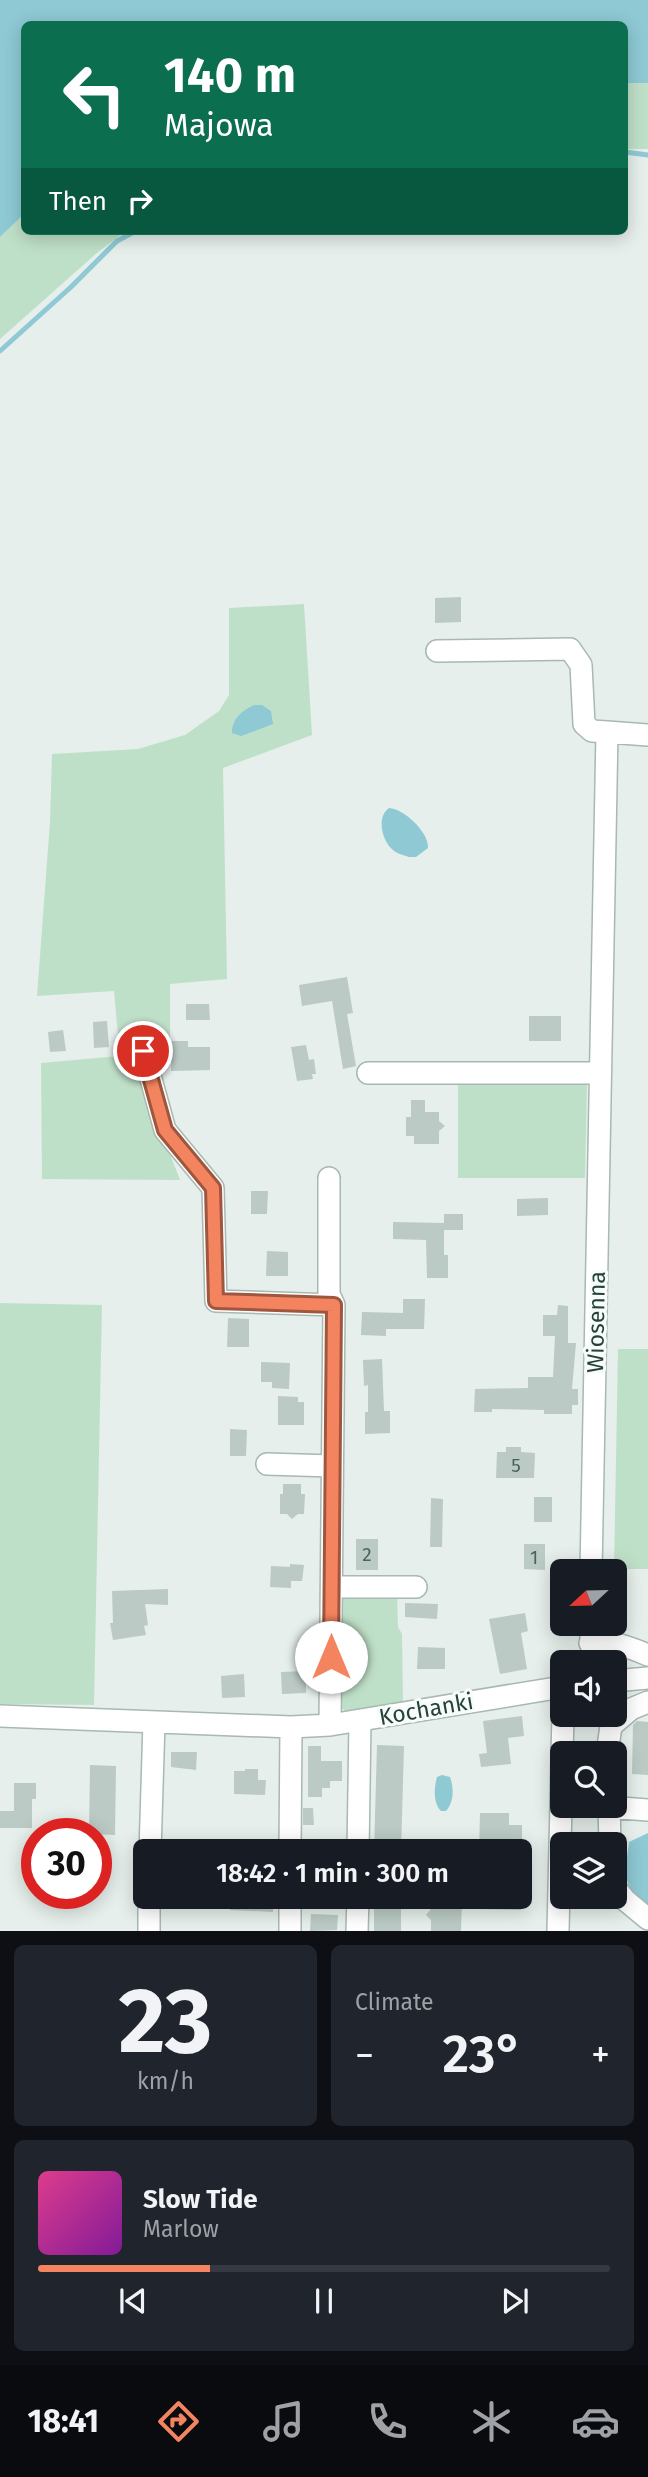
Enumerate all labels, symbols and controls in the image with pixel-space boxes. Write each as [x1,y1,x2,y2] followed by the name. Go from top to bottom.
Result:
[164,46,296,105] text: 140 m
[49,49,140,140] icon: left
[164,106,274,144] text: Majowa
[121,182,159,220] icon: right
[49,186,107,217] text: Then
[113,1021,173,1081] pin
[124,1032,162,1070] icon: arrive
[581,1271,611,1373] street label: Wiosenna
[511,1454,521,1477] house number: 5
[362,1543,372,1566] house number: 2
[530,1546,538,1569] house number: 1
[550,1559,626,1636] north arrow
[550,1559,627,1909] map controls
[294,1620,368,1694] position arrow
[550,1650,627,1727] button: sound
[377,1687,475,1731] street label: Kochanki
[550,1741,627,1818] button: search
[21,1818,112,1909] speed limit sign: 30
[550,1832,627,1909] button: layers
[216,1858,449,1889] text: 18:42 · 1 min · 300 m
[119,1967,212,2076] text: 23
[355,1988,434,2016] text: Climate
[442,2023,523,2086] text: 23°
[355,2032,374,2078] text: −
[591,2032,610,2078] text: +
[137,2067,194,2095] text: km/h
[143,2184,258,2215] text: Slow Tide
[143,2215,219,2243] text: Marlow
[114,2282,152,2320] icon: previous
[305,2282,343,2320] icon: pause
[496,2282,534,2320] icon: next
[154,2397,203,2446] icon: directions
[259,2397,308,2446] icon: music
[363,2397,412,2446] icon: phone
[467,2397,516,2446] icon: climate
[571,2397,620,2446] icon: car
[28,2402,99,2440] text: 18:41

